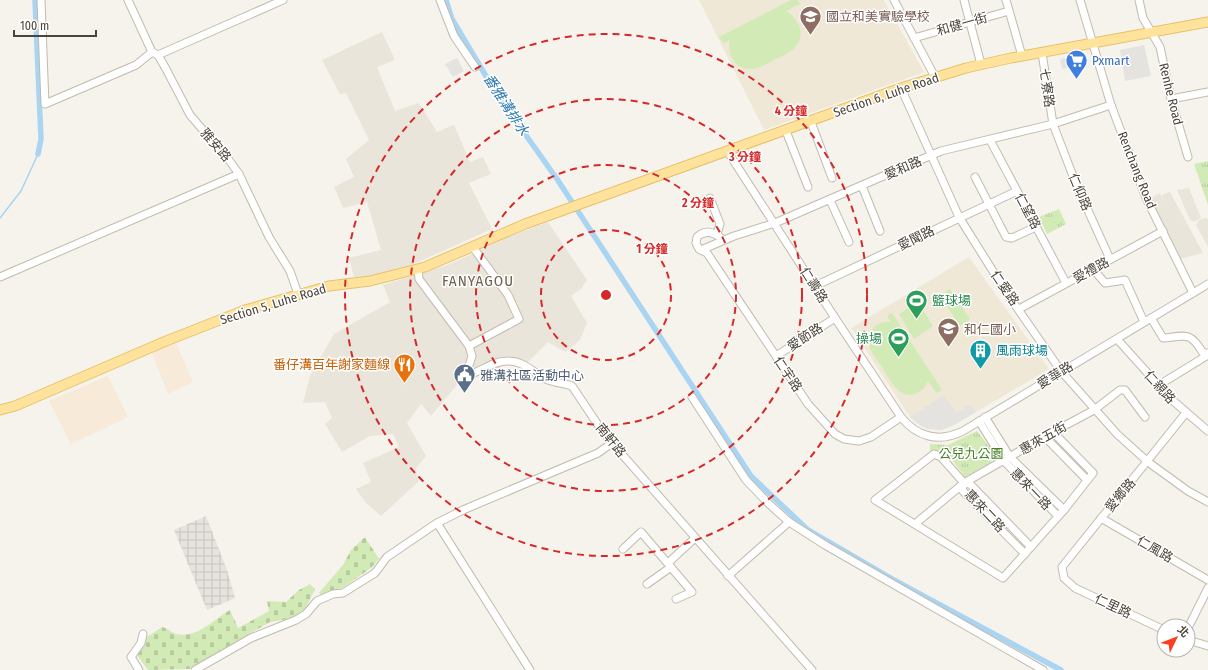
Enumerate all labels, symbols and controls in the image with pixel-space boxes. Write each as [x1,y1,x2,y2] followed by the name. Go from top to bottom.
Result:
[797,3,823,36] school or university icon: 國立和美實驗學校
[826,9,930,24] place label: 國立和美實驗學校
[935,10,989,38] street label: 和健一街
[14,12,96,38] scale bar
[20,19,49,33] text: 100 m
[1063,47,1089,80] supermarket icon: Pxmart
[1092,53,1130,68] place label: Pxmart
[1156,61,1186,127] street label: Renhe Road
[1037,68,1057,108] street label: 七寮路
[831,70,941,120] street label: Section 6, Luhe Road
[480,71,533,140] water label: 番雅溝排水
[775,104,807,118] text: 4 分鐘
[198,125,234,165] street label: 雅安路
[1115,129,1159,211] street label: Renchang Road
[728,150,761,164] text: 3 分鐘
[882,153,924,183] street label: 愛和路
[1065,171,1095,213] street label: 仁仰路
[1012,190,1044,232] street label: 仁望路
[681,196,714,210] text: 2 分鐘
[895,223,937,253] street label: 愛聞路
[636,242,668,256] text: 1 分鐘
[1070,254,1112,286] street label: 愛禮路
[797,264,831,306] street label: 仁壽路
[988,268,1022,308] street label: 仁愛路
[442,272,514,290] district label: FANYAGOU
[218,281,328,327] street label: Section 5, Luhe Road
[903,287,929,320] sports icon: 籃球場
[599,288,613,302] centre of rings
[932,293,971,308] place label: 籃球場
[936,316,962,349] school or university icon: 和仁國小
[785,320,825,354] street label: 愛節路
[964,322,1016,337] place label: 和仁國小
[885,325,911,358] sports icon: 操場
[856,331,882,346] place label: 操場
[968,337,994,370] building icon: 風雨球場
[996,343,1048,358] place label: 風雨球場
[392,351,418,384] restaurant icon: 番仔溝百年謝家麵線
[771,354,805,394] street label: 仁宇路
[273,357,390,372] place label: 番仔溝百年謝家麵線
[1034,359,1076,391] street label: 愛華路
[452,362,478,395] public building icon: 雅溝社區活動中心
[1141,367,1179,407] street label: 仁親路
[480,368,584,383] place label: 雅溝社區活動中心
[1017,419,1069,457] street label: 惠來五街
[593,420,629,460] street label: 南軒路
[938,446,1004,461] park label: 公兒九公園
[1008,465,1054,513] street label: 惠來一路
[1102,475,1138,515] street label: 愛鄉路
[962,487,1008,535] street label: 惠來二路
[1134,533,1176,565] street label: 仁風路
[1092,591,1134,621] street label: 仁里路
[1156,618,1196,658] north arrow
[1174,623,1191,640] text: 北

